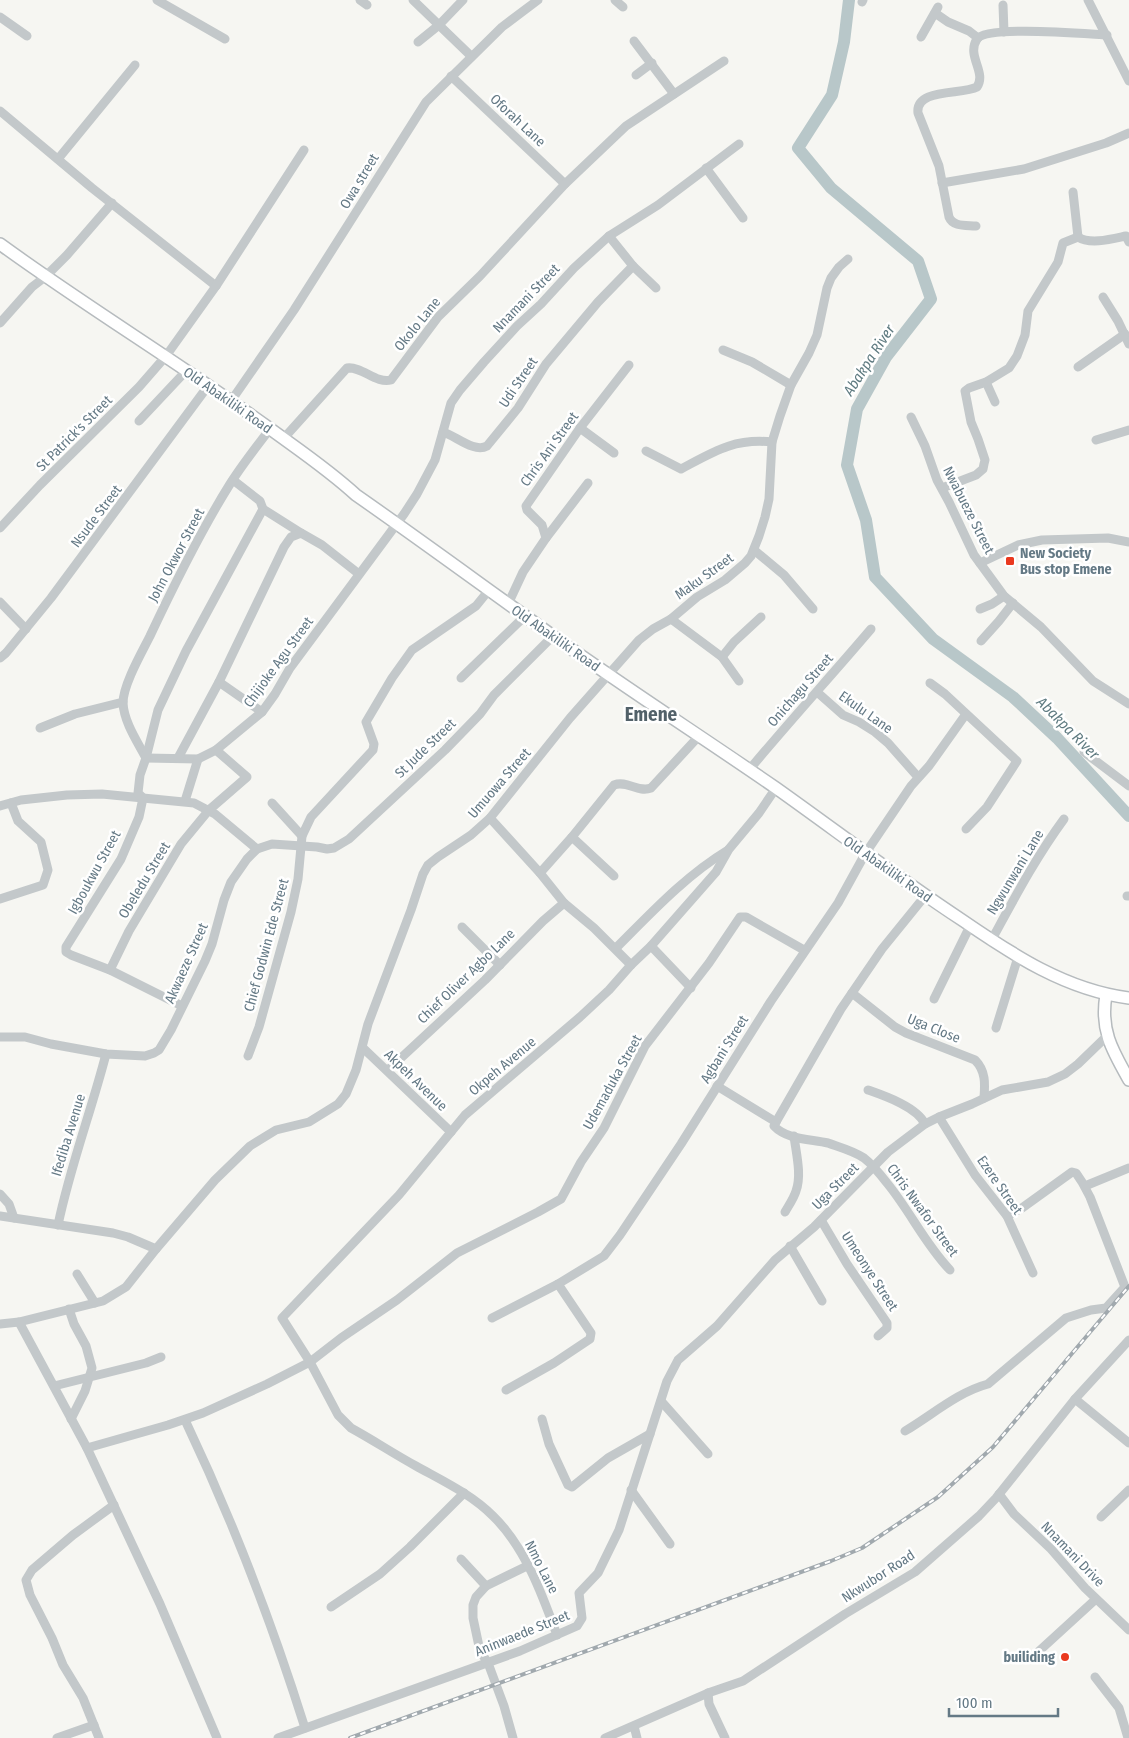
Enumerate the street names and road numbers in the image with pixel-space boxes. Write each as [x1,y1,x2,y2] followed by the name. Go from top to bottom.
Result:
[486,90,549,150] street label: Oforah Lane
[336,150,383,212] street label: Owa street
[489,260,564,336] street label: Nnamani Street
[391,294,444,355] street label: Okolo Lane
[495,354,542,411] street label: Udi Street
[180,364,275,437] street label: Old Abakiliki Road
[33,392,116,475] street label: St Patrick's Street
[517,408,582,490] street label: Chris Ani Street
[939,464,998,557] street label: Nwabueze Street
[67,481,126,551] street label: Nsude Street
[145,505,208,605] street label: John Okwor Street
[672,549,737,603] street label: Maku Street
[508,602,603,675] street label: Old Abakiliki Road
[240,613,317,711] street label: Chijioke Agu Street
[764,650,837,730] street label: Onichagu Street
[835,688,896,737] street label: Ekulu Lane
[391,715,460,782] street label: St Jude Street
[464,745,535,822] street label: Umuowa Street
[64,827,125,917] street label: Igboukwu Street
[983,827,1048,918] street label: Ngwunwani Lane
[840,833,935,906] street label: Old Abakiliki Road
[115,839,174,922] street label: Obeledu Street
[241,876,293,1014] street label: Chief Godwin Ede Street
[161,920,212,1006] street label: Akwaeze Street
[414,925,519,1027] street label: Chief Oliver Agbo Lane
[905,1010,963,1047] street label: Uga Close
[697,1012,752,1086] street label: Agbani Street
[579,1031,646,1133] street label: Udemaduka Street
[465,1033,539,1099] street label: Okpeh Avenue
[381,1046,451,1115] street label: Akpeh Avenue
[48,1092,89,1178] street label: Ifediba Avenue
[973,1153,1026,1218] street label: Ezere Street
[808,1159,863,1213] street label: Uga Street
[883,1161,962,1260] street label: Chris Nwafor Street
[838,1228,902,1315] street label: Umeonye Street
[1037,1518,1108,1591] street label: Nnamani Drive
[521,1538,562,1597] street label: Nmo Lane
[839,1547,918,1606] street label: Nkwubor Road
[472,1607,572,1660] street label: Aninwaede Street

